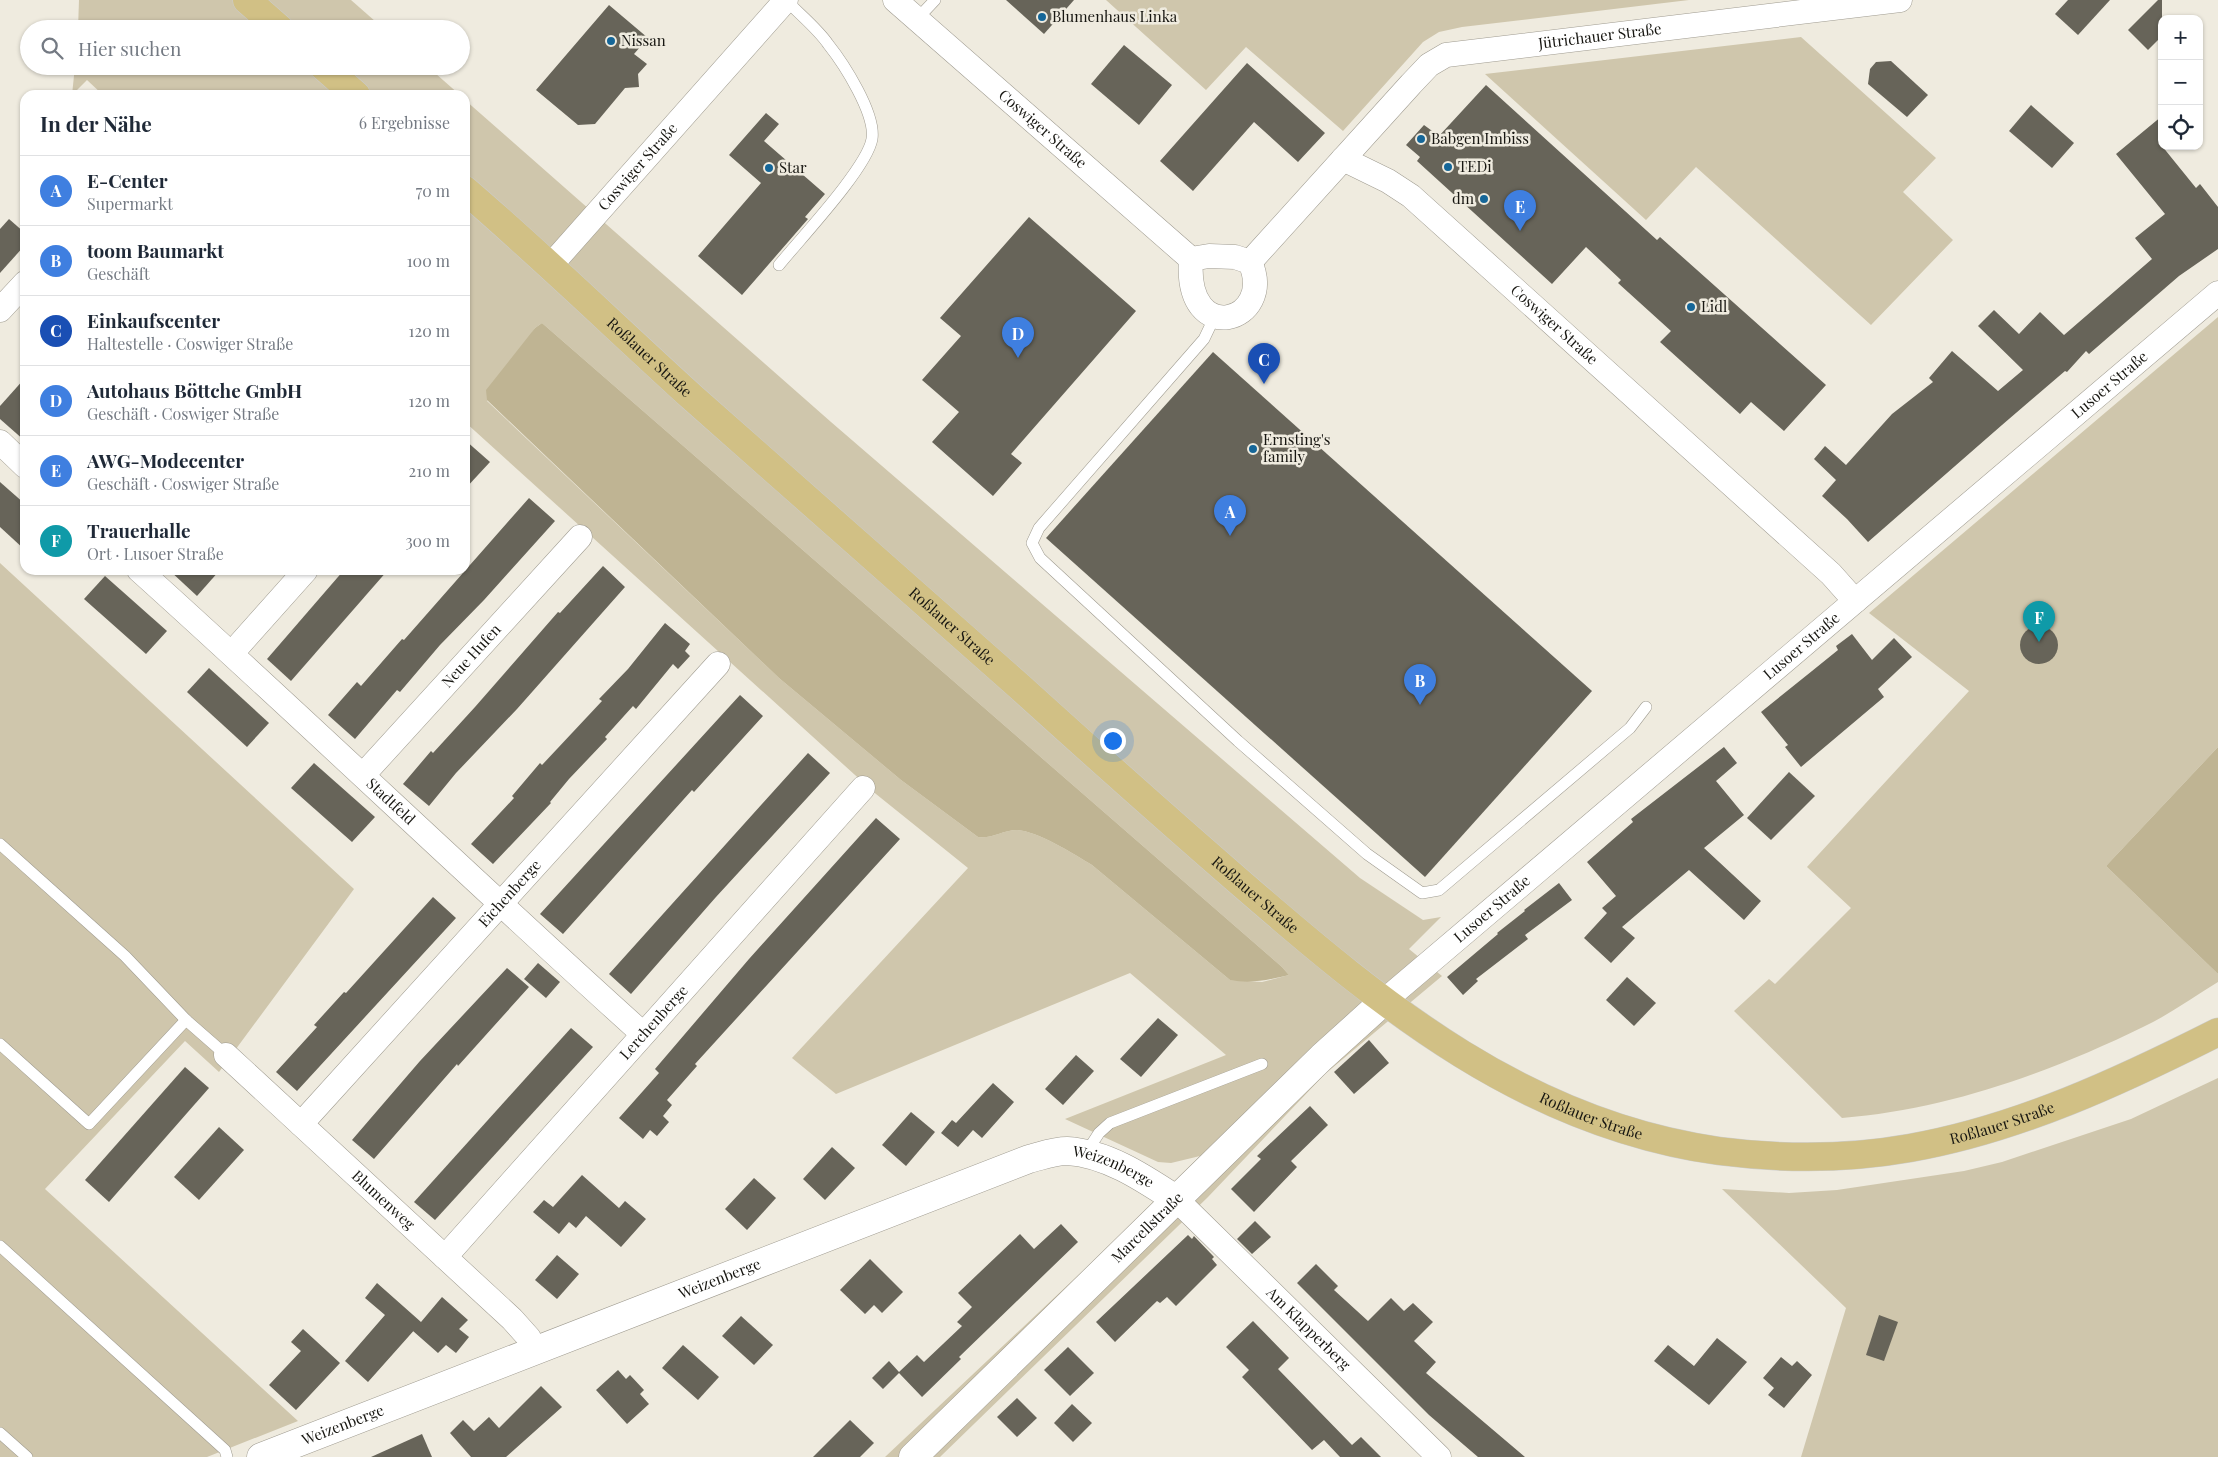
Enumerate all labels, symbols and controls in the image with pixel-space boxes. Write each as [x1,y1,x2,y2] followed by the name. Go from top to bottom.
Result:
[1052,6,1178,26] place label: Blumenhaus Linka
[1036,11,1048,23] marker: Blumenhaus Linka
[2158,15,2203,150] map controls
[2158,15,2203,60] button: +
[1536,18,1663,53] street label: Jütrichauer Straße
[20,20,470,75] search box
[621,30,666,50] place label: Nissan
[38,34,66,62] icon: search
[78,35,181,61] text: Hier suchen
[605,35,617,47] marker: Nissan
[2158,60,2203,105] button: −
[995,84,1091,172] street label: Coswiger Straße
[2158,105,2203,150] button: locate
[40,109,152,137] text: In der Nähe
[359,112,450,133] text: 6 Ergebnisse
[593,118,681,214] street label: Coswiger Straße
[1431,128,1529,148] place label: Babgen Imbiss
[1415,133,1427,145] marker: Babgen Imbiss
[1458,156,1492,176] place label: TEDi
[779,157,807,177] place label: Star
[1442,161,1454,173] marker: TEDi
[763,162,775,174] marker: Star
[87,167,168,193] text: E-Center
[51,180,61,201] text: A
[416,180,450,201] text: 70 m
[1452,188,1475,208] place label: dm
[1504,190,1536,231] pin: E
[87,193,173,214] text: Supermarkt
[1478,193,1490,205] marker: dm
[87,237,224,263] text: toom Baumarkt
[51,250,61,271] text: B
[407,250,450,271] text: 100 m
[87,263,150,284] text: Geschäft
[1507,280,1603,368] street label: Coswiger Straße
[1701,296,1727,316] place label: Lidl
[1685,301,1697,313] marker: Lidl
[87,307,220,333] text: Einkaufscenter
[603,313,697,401] street label: Roßlauer Straße
[1002,317,1034,358] pin: D
[50,320,62,341] text: C
[409,320,450,341] text: 120 m
[87,333,293,354] text: Haltestelle · Coswiger Straße
[1248,343,1280,384] pin: C
[2067,346,2151,422] street label: Lusoer Straße
[87,377,302,403] text: Autohaus Böttche GmbH
[50,390,62,411] text: D
[409,390,450,411] text: 120 m
[87,403,279,424] text: Geschäft · Coswiger Straße
[1263,429,1330,466] place label: Ernsting's family
[1247,443,1259,455] marker: Ernsting's family
[87,447,244,473] text: AWG-Modecenter
[51,460,61,481] text: E
[409,460,450,481] text: 210 m
[87,473,279,494] text: Geschäft · Coswiger Straße
[1214,495,1246,536] pin: A
[87,517,190,543] text: Trauerhalle
[51,530,61,551] text: F
[405,530,450,551] text: 300 m
[87,543,224,564] text: Ort · Lusoer Straße
[905,582,1000,669] street label: Roßlauer Straße
[2023,601,2055,642] pin: F
[1759,607,1843,684] street label: Lusoer Straße
[437,619,505,691] street label: Neue Hufen
[1404,664,1436,705] pin: B
[1100,728,1126,754] your location
[362,773,420,829] street label: Stadtfeld
[1208,851,1303,938] street label: Roßlauer Straße
[473,855,545,931] street label: Eichenberge
[1449,870,1534,946] street label: Lusoer Straße
[615,980,692,1064] street label: Lerchenberge
[1537,1087,1645,1144] street label: Roßlauer Straße
[1947,1097,2057,1148] street label: Roßlauer Straße
[1071,1140,1158,1192] street label: Weizenberge
[348,1165,420,1234] street label: Blumenweg
[1107,1187,1187,1267] street label: Marcellstraße
[675,1253,763,1303] street label: Weizenberge
[1262,1282,1355,1374] street label: Am Klapperberg
[298,1399,387,1450] street label: Weizenberge

